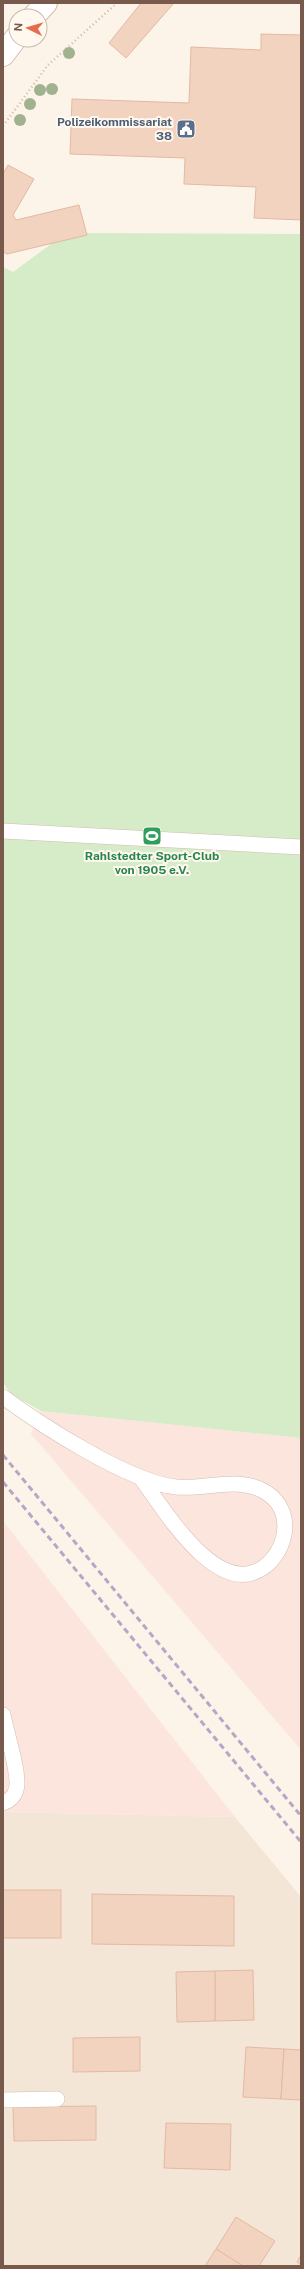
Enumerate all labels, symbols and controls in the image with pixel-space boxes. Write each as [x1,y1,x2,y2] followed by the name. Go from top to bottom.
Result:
[8,8,48,48] north arrow
[12,22,24,32] text: N
[57,115,172,143] place label: Polizeikommissariat 38
[175,118,197,140] public building icon: Polizeikommissariat 38
[141,825,163,847] sports icon: Rahlstedter Sport-Club von 1905 e.V.
[85,849,219,877] place label: Rahlstedter Sport-Club von 1905 e.V.

